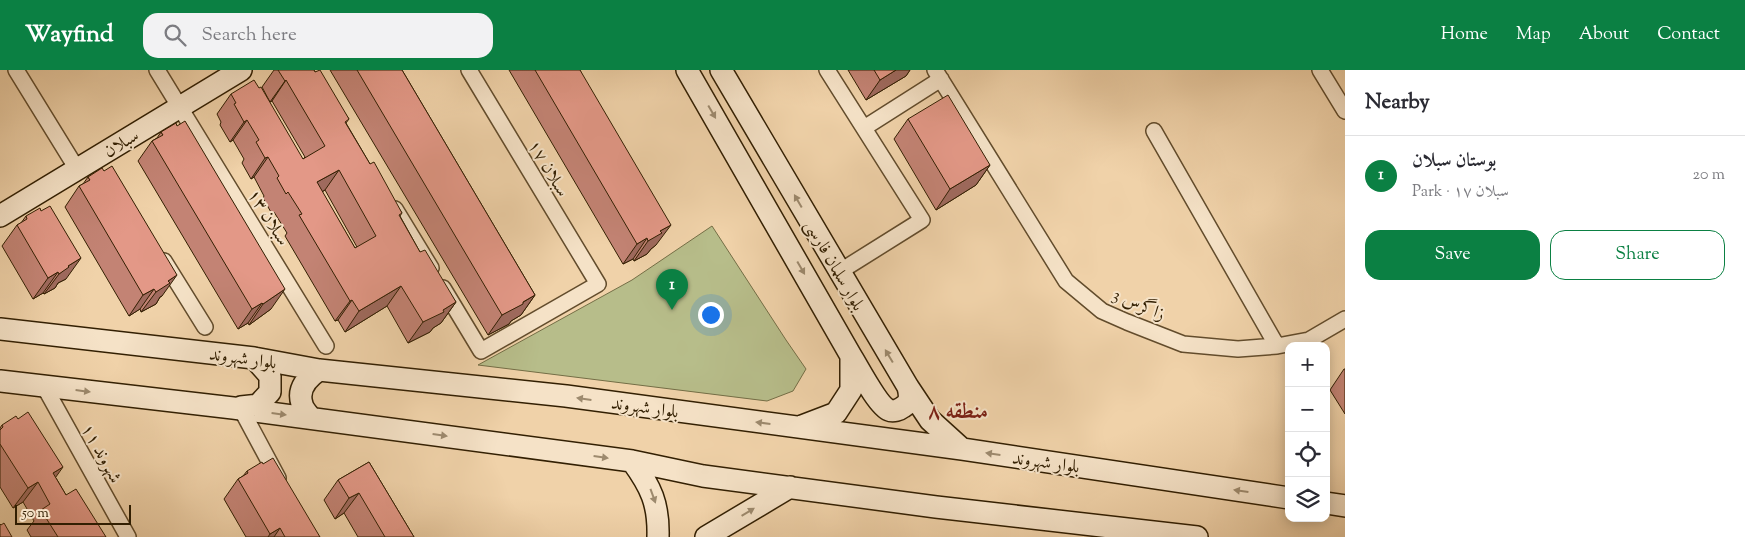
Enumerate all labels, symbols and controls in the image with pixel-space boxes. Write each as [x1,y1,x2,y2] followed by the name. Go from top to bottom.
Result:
[143,13,493,58] search box
[25,18,113,52] text: Wayfind
[161,21,189,49] icon: search
[201,22,297,49] text: Search here
[1441,22,1488,48] text: Home
[1516,22,1551,48] text: Map
[1579,22,1629,48] text: About
[1657,22,1720,48] text: Contact
[1365,88,1430,118] text: Nearby
[708,105,716,119] one-way arrow
[99,124,145,165] street label: سبلان
[520,136,574,202] street label: سبلان ۱۷
[1412,148,1496,175] text: بوستان سبلان
[1378,164,1384,187] text: 1
[1692,164,1725,187] text: 20 m
[1412,181,1509,204] text: Park · سبلان ۱۷
[240,185,295,251] street label: سبلان ۱۳
[793,195,802,208] one-way arrow
[797,216,870,316] street label: بلوار سلمان فارسی
[1365,230,1540,280] button: Save
[1550,230,1725,280] button: Share
[797,262,806,275] one-way arrow
[656,269,688,310] pin: 1
[1108,282,1169,329] street label: زاگرس 3
[698,302,724,328] your location
[207,342,278,378] street label: بلوار شهروند
[1285,342,1330,522] map controls
[1285,342,1330,387] button: +
[885,350,894,363] one-way arrow
[76,387,92,395] one-way arrow
[1285,387,1330,432] button: −
[609,391,680,427] street label: بلوار شهروند
[576,395,592,403] one-way arrow
[928,397,988,429] district label: منطقه ۸
[272,410,288,418] one-way arrow
[755,418,771,426] one-way arrow
[73,419,127,488] street label: شهروند ۱۱
[433,431,449,439] one-way arrow
[1285,432,1330,477] button: locate
[1010,446,1081,482] street label: بلوار شهروند
[985,450,1001,458] one-way arrow
[594,453,610,461] one-way arrow
[1285,477,1330,522] button: layers
[1232,486,1248,494] one-way arrow
[650,489,657,504] one-way arrow
[15,502,131,525] scale bar
[22,504,49,524] text: 50 m
[741,508,754,517] one-way arrow

